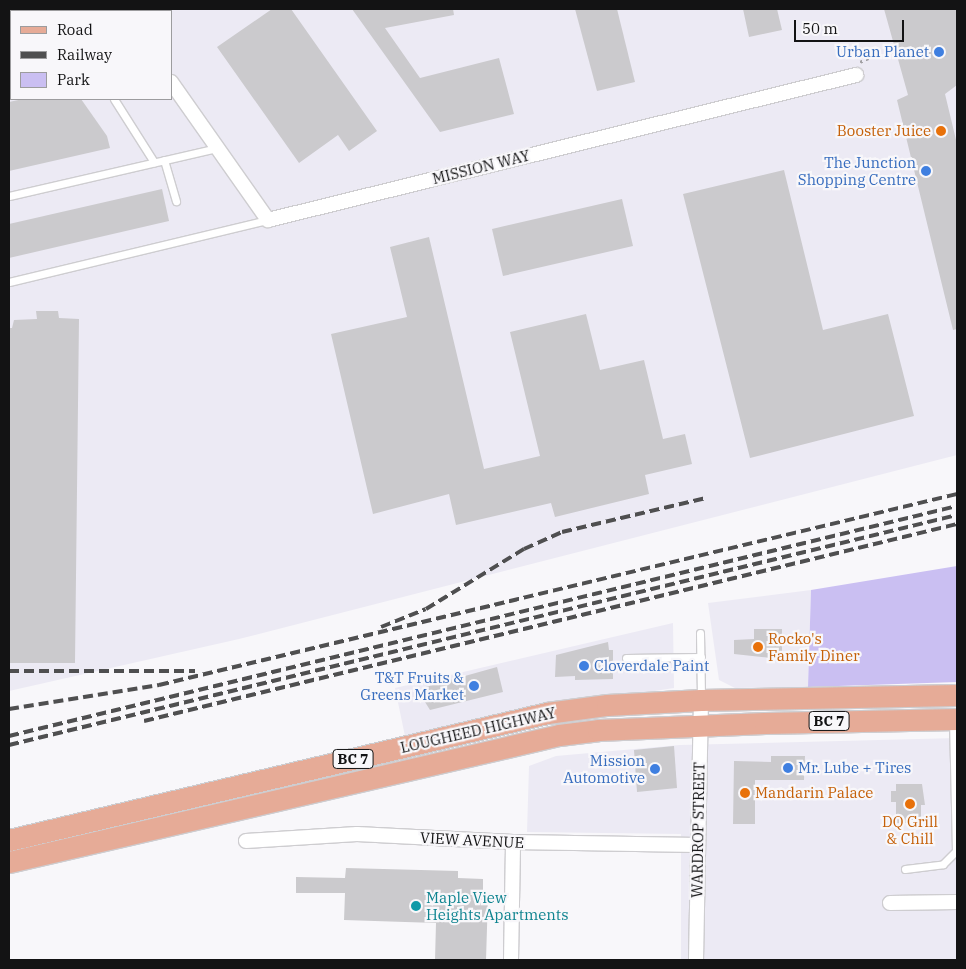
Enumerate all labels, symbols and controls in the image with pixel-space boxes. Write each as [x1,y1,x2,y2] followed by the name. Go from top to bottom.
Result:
[10,10,172,100] legend
[796,10,906,42] scale bar
[802,19,838,38] text: 50 m
[57,20,93,39] text: Road
[836,43,929,61] place label: Urban Planet
[57,45,112,64] text: Railway
[933,46,945,58] marker: Urban Planet
[57,70,90,89] text: Park
[837,122,931,140] place label: Booster Juice
[935,125,947,137] marker: Booster Juice
[430,146,532,188] street label: MISSION WAY
[798,153,916,188] place label: The Junction Shopping Centre
[920,165,932,177] marker: The Junction Shopping Centre
[768,629,860,664] place label: Rocko's Family Diner
[752,641,764,653] marker: Rocko's Family Diner
[594,657,709,675] place label: Cloverdale Paint
[578,660,590,672] marker: Cloverdale Paint
[360,668,464,703] place label: T&T Fruits & Greens Market
[468,680,480,692] marker: T&T Fruits & Greens Market
[399,703,557,757] street label: LOUGHEED HIGHWAY
[808,709,850,732] road number: BC 7
[332,748,374,771] road number: BC 7
[563,751,645,786] place label: Mission Automotive
[798,759,911,777] place label: Mr. Lube + Tires
[688,762,708,898] street label: WARDROP STREET
[782,762,794,774] marker: Mr. Lube + Tires
[649,763,661,775] marker: Mission Automotive
[755,784,873,802] place label: Mandarin Palace
[739,787,751,799] marker: Mandarin Palace
[904,798,916,810] marker: DQ Grill & Chill
[882,812,938,847] place label: DQ Grill & Chill
[420,828,524,852] street label: VIEW AVENUE
[426,888,568,923] place label: Maple View Heights Apartments
[410,900,422,912] marker: Maple View Heights Apartments

